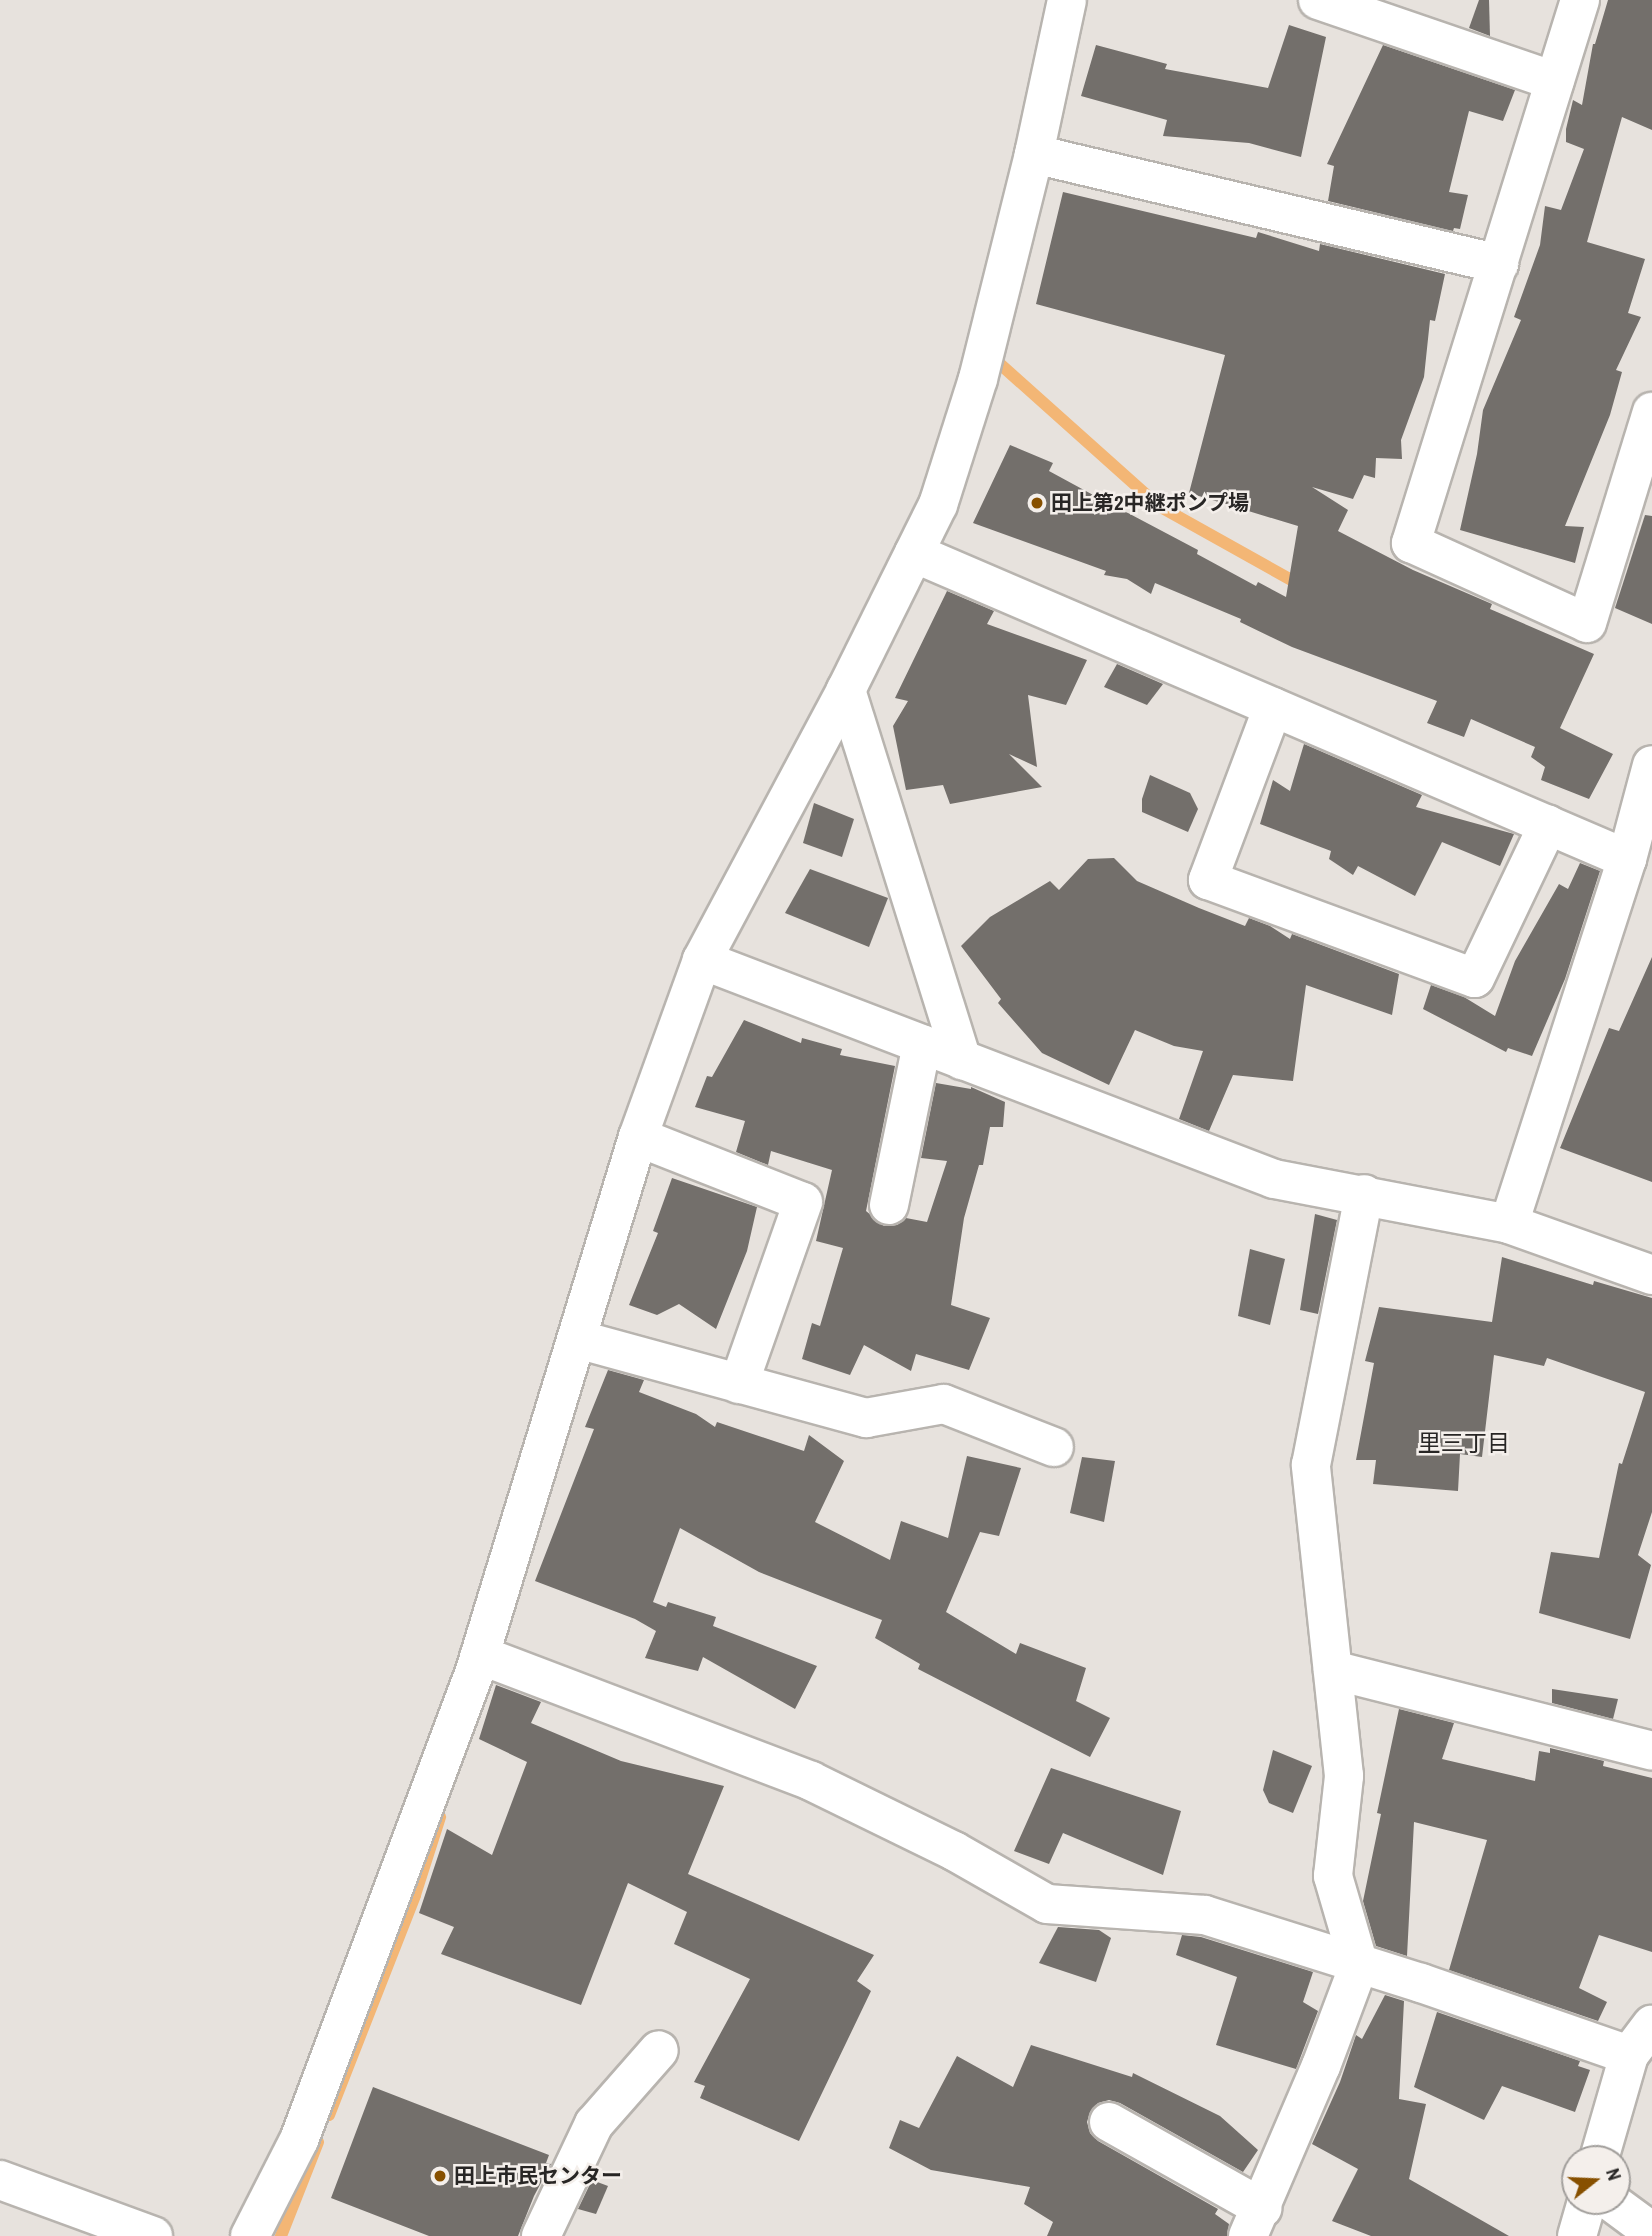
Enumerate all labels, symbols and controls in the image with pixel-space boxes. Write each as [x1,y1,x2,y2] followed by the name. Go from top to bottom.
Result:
[1051,490,1250,516] place label: 田上第2中継ポンプ場
[1029,495,1045,511] marker: 田上第2中継ポンプ場
[1418,1429,1510,1457] district label: 里三丁目
[1561,2145,1631,2215] north arrow
[454,2163,622,2189] place label: 田上市民センター
[1600,2165,1628,2183] text: N
[432,2168,448,2184] marker: 田上市民センター

